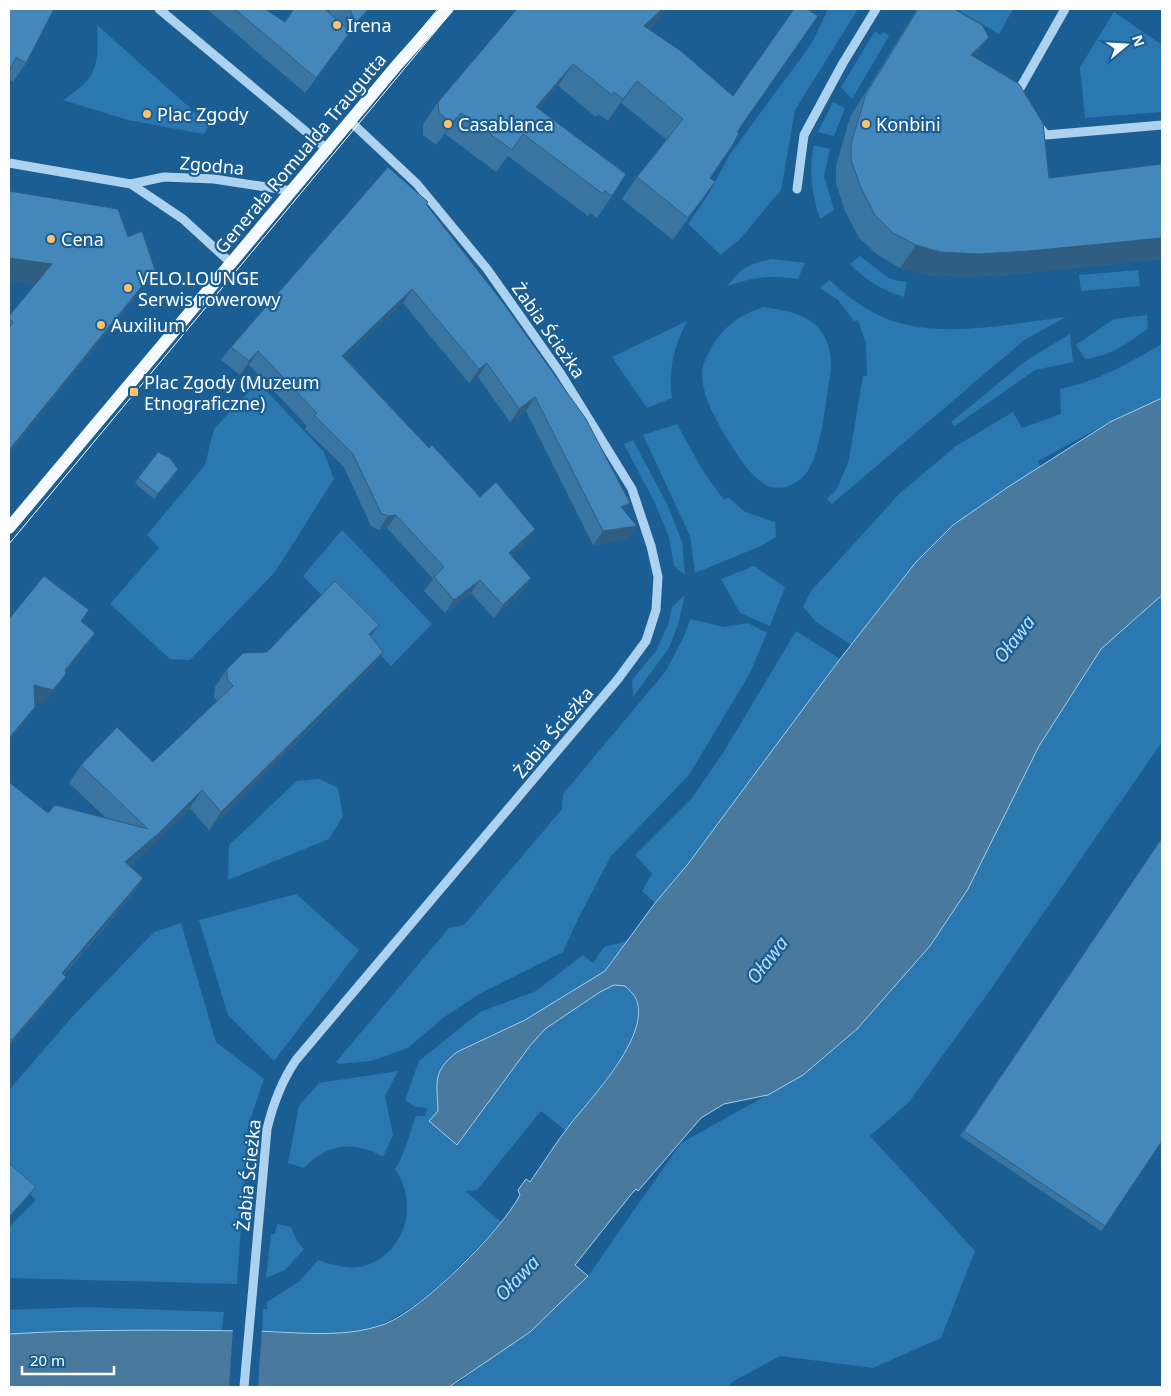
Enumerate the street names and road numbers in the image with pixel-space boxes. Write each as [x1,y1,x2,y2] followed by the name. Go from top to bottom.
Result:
[209,48,391,258] street label: Generała Romualda Traugutta
[179,150,245,180] street label: Zgodna
[507,277,591,383] street label: Żabia Ścieżka
[508,681,598,783] street label: Żabia Ścieżka
[230,1118,266,1232] street label: Żabia Ścieżka

